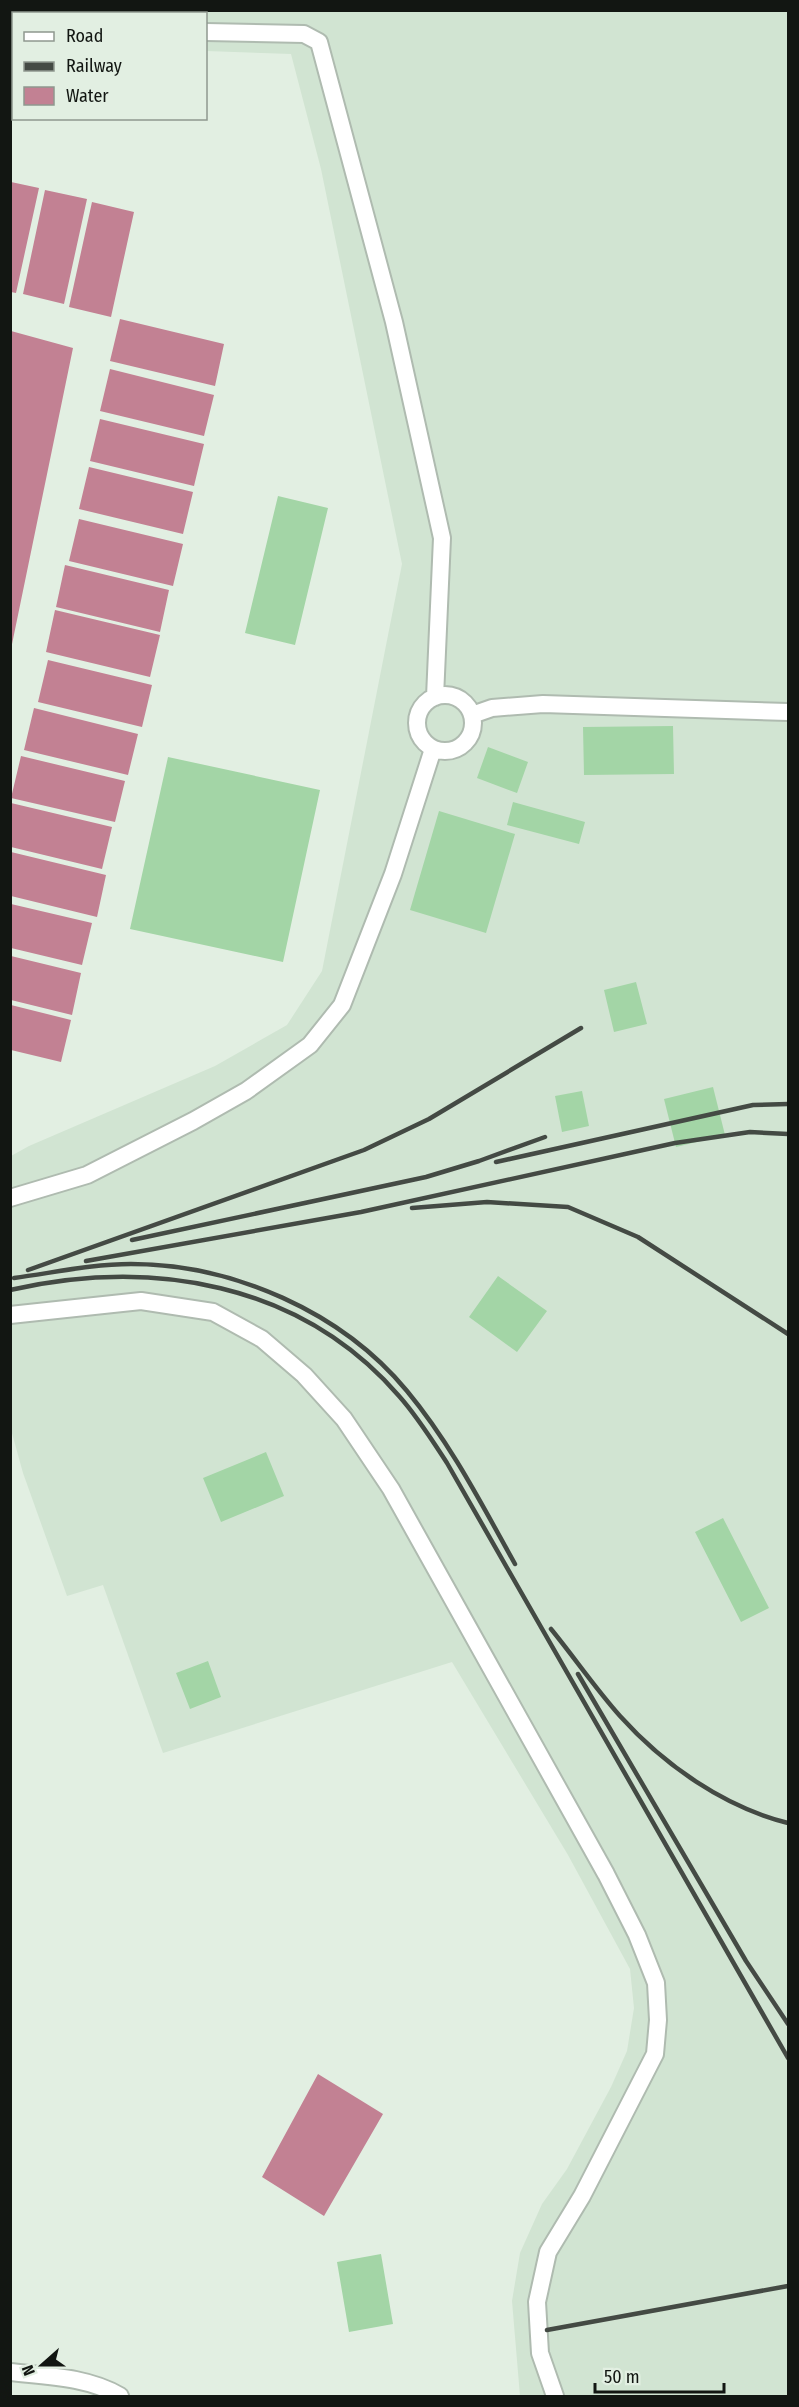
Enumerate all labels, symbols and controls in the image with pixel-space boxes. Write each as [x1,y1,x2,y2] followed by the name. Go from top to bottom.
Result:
[12,12,207,120] legend
[66,25,103,47] text: Road
[66,55,122,77] text: Railway
[66,85,109,107] text: Water
[12,2335,72,2395] north arrow
[595,2356,724,2394] scale bar
[18,2362,39,2378] text: N
[604,2366,640,2388] text: 50 m

